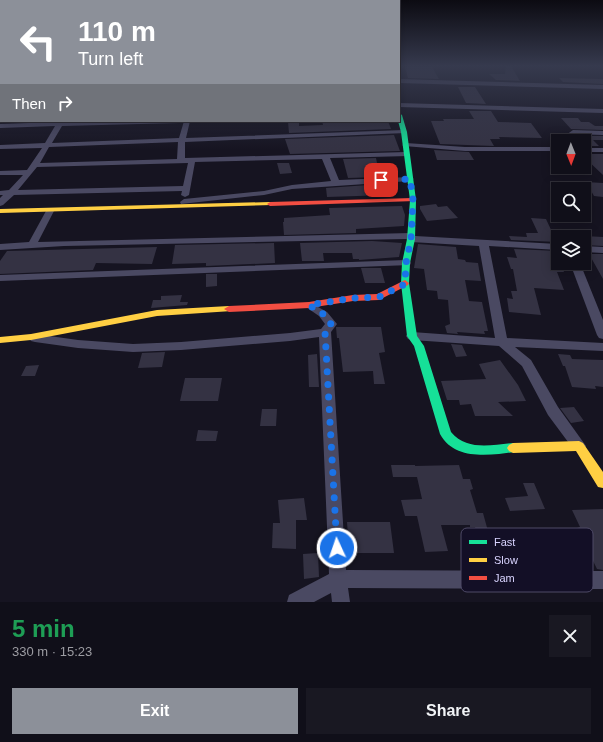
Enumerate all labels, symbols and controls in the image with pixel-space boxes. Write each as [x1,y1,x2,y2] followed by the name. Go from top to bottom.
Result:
[12,16,64,68] icon: left
[78,16,156,47] text: 110 m
[78,49,143,69] text: Turn left
[54,92,76,114] icon: right
[12,95,46,112] text: Then
[551,134,591,174] north arrow
[551,134,591,270] map controls
[364,163,398,197] pin
[370,169,392,191] icon: arrive
[551,182,591,222] button: search
[551,230,591,270] button: layers
[316,527,358,569] position arrow
[461,528,593,592] legend
[494,536,515,548] text: Fast
[494,554,518,566] text: Slow
[494,572,515,584] text: Jam
[12,615,75,642] text: 5 min
[549,615,591,657] button: close
[12,644,92,659] text: 330 m · 15:23
[12,688,298,734] button: Exit
[306,688,591,734] button: Share

